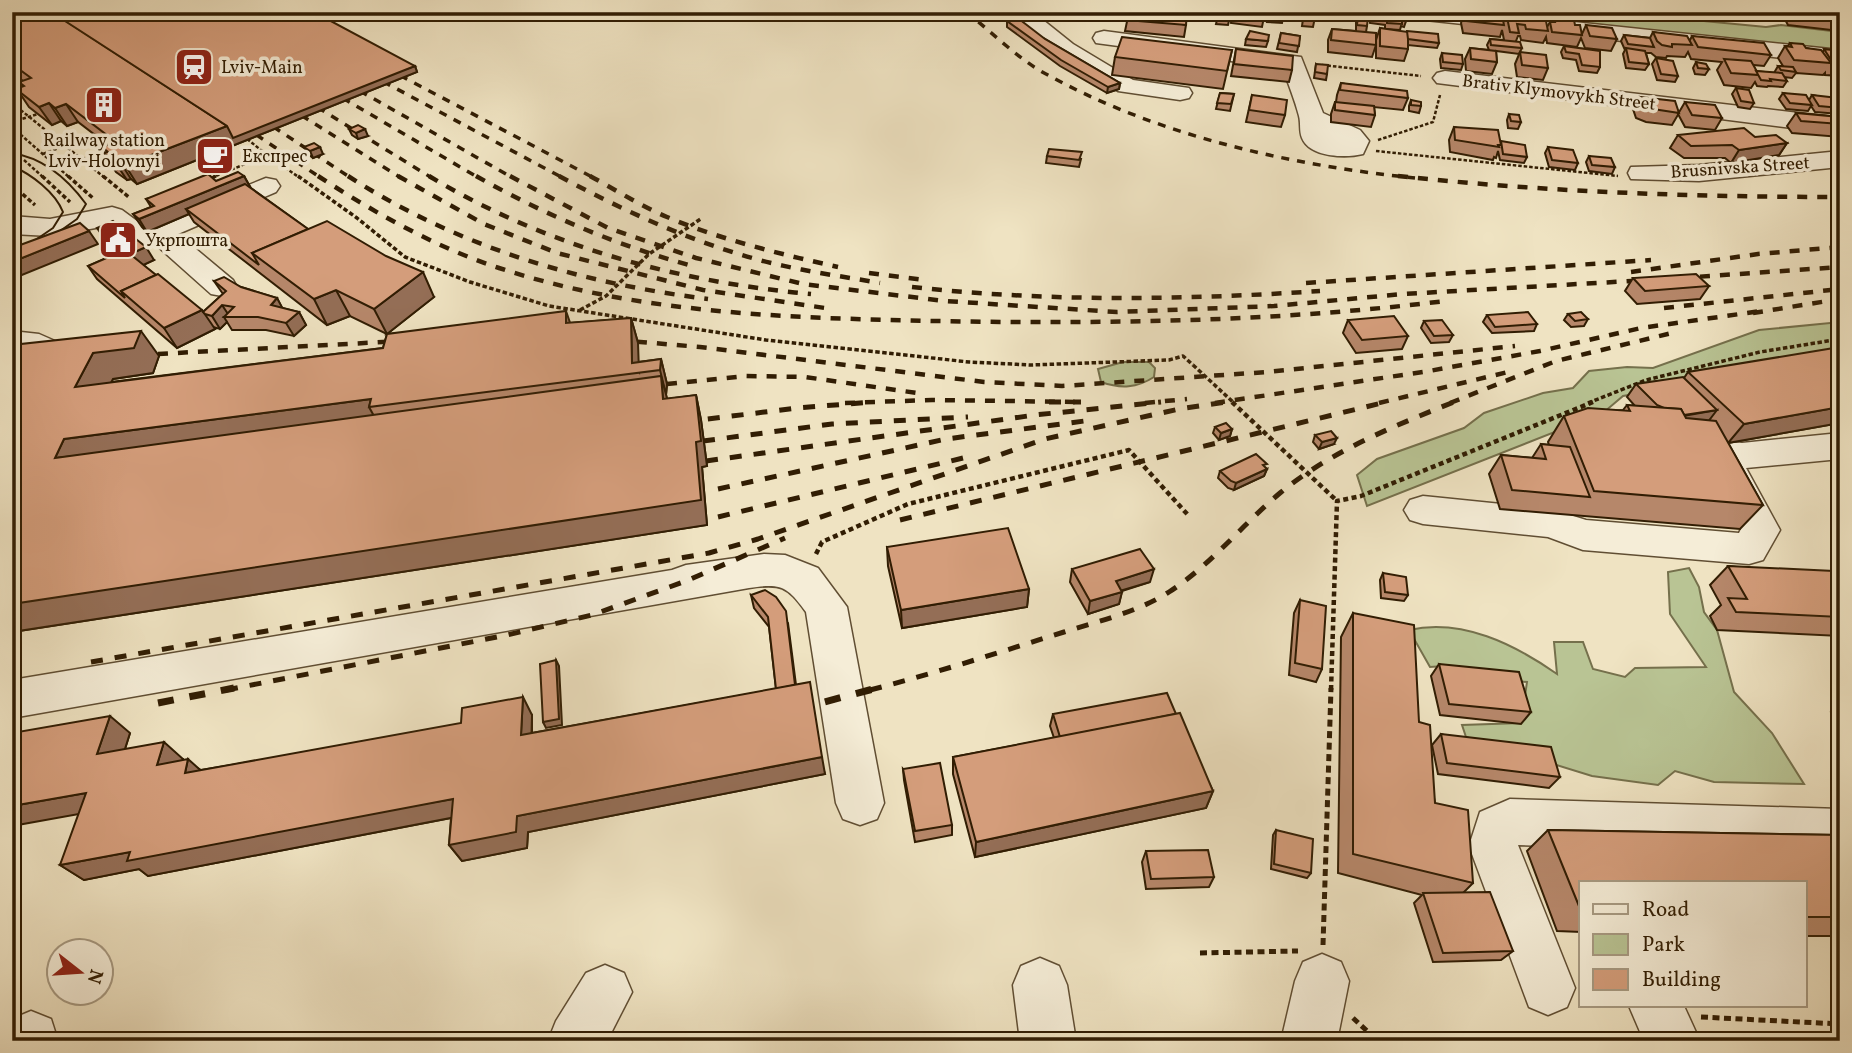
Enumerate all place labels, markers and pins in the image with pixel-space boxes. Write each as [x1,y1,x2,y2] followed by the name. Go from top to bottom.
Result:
[173,46,215,88] station icon: Lviv-Main
[221,56,303,81] place label: Lviv-Main
[83,84,125,126] building icon: Railway station Lviv-Holovnyi
[43,129,165,175] place label: Railway station Lviv-Holovnyi
[194,135,236,177] cafe icon: Експрес
[242,145,308,170] place label: Експрес
[97,219,139,261] public building icon: Укрпошта
[145,229,228,254] place label: Укрпошта

